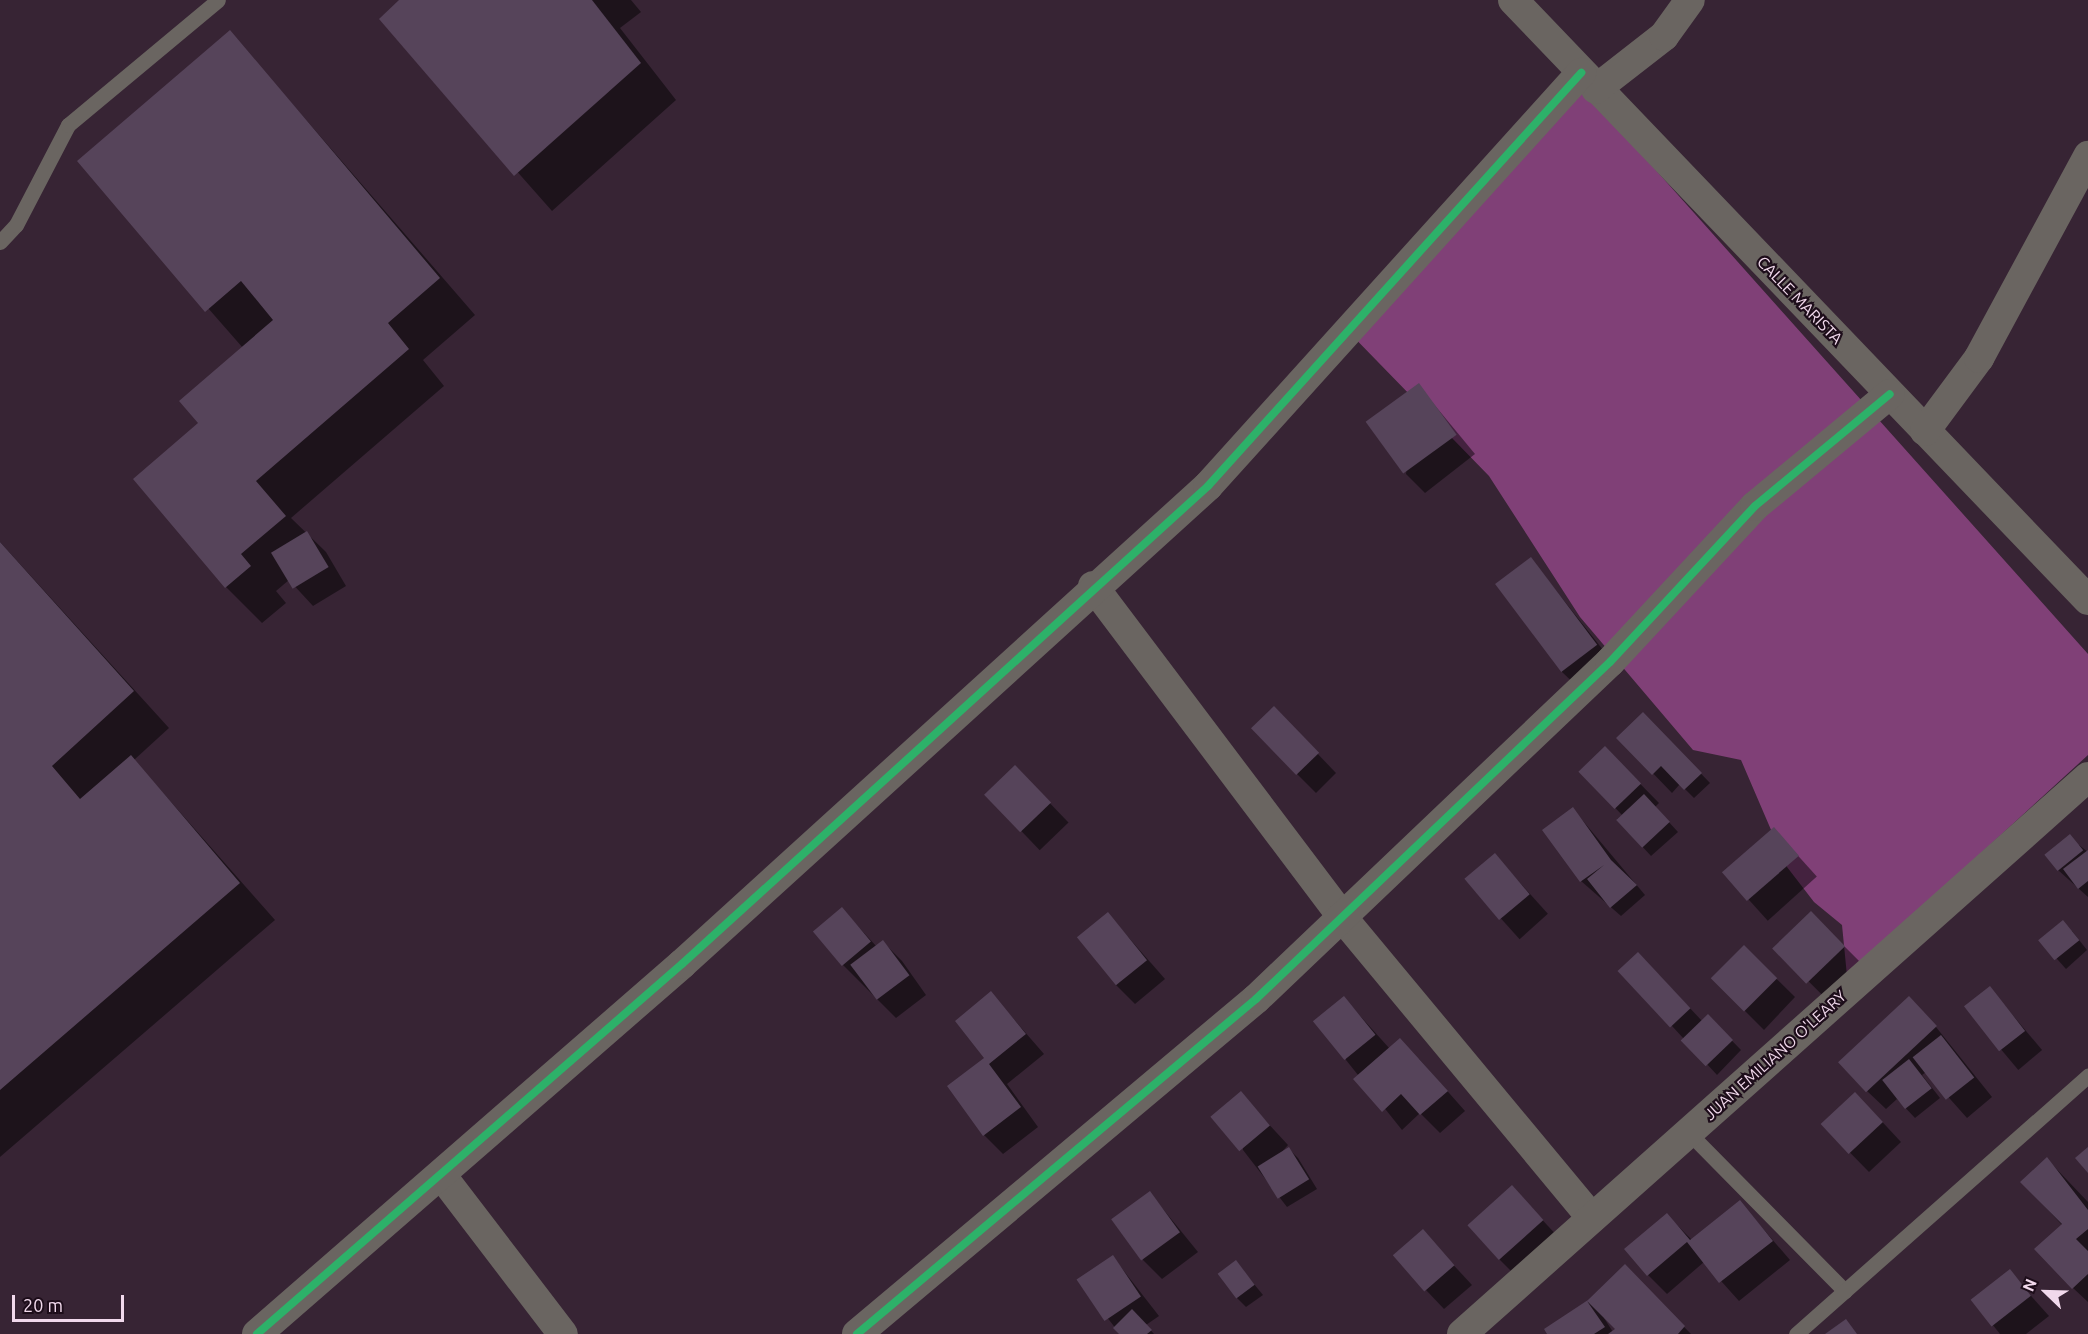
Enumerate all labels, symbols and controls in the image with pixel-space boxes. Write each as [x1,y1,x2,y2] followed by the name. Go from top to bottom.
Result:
[1753,252,1847,348] street label: CALLE MARISTA
[1700,986,1850,1124] street label: JUAN EMILIANO O'LEARY
[2016,1262,2076,1322] north arrow
[2019,1276,2040,1294] text: N
[15,1283,128,1321] scale bar
[23,1295,63,1315] text: 20 m

